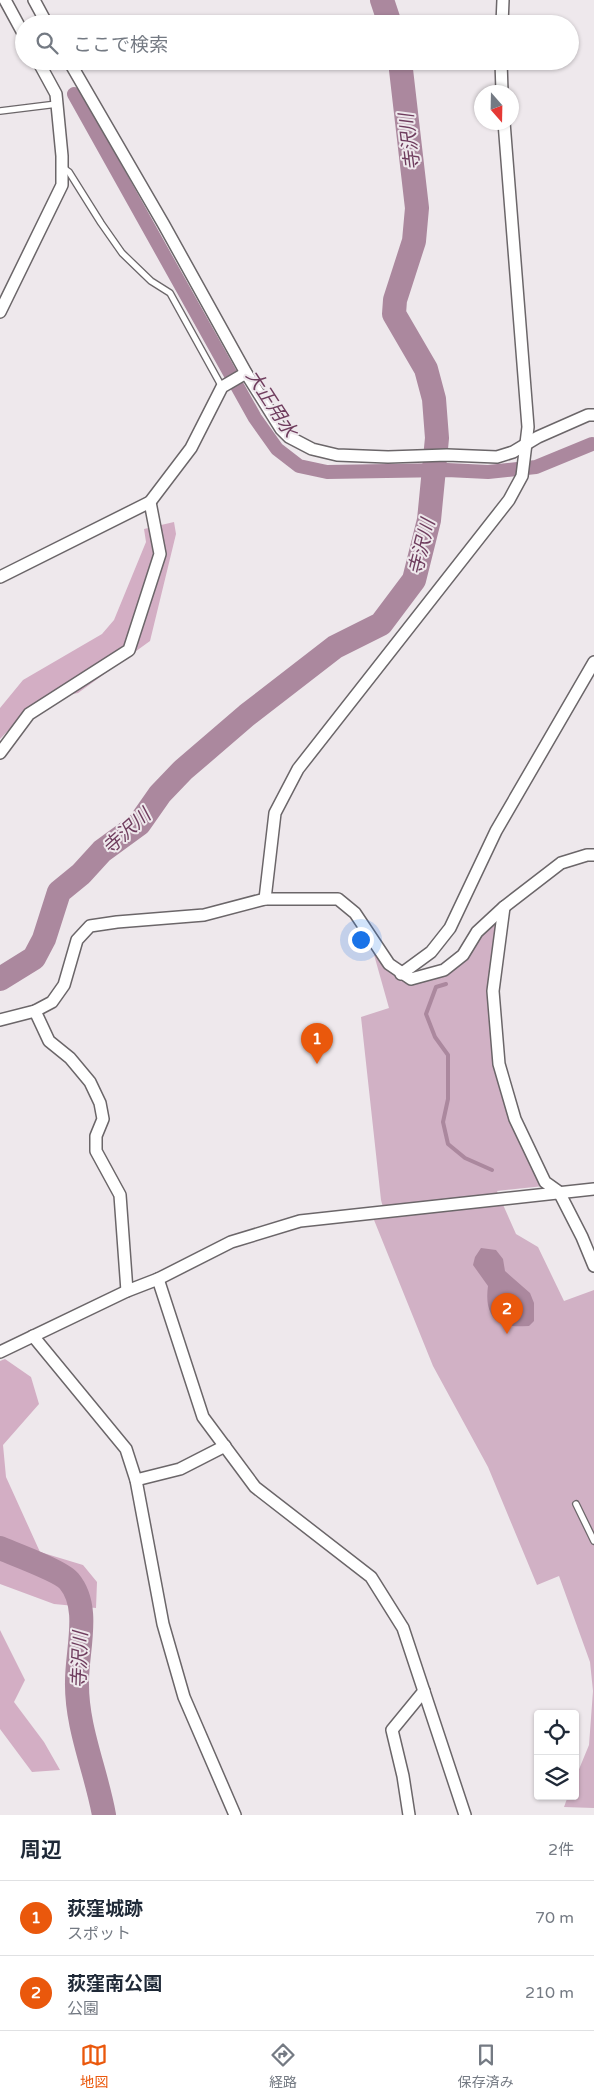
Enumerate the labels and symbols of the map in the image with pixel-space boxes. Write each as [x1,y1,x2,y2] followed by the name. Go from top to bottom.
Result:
[474,85,519,130] north arrow
[395,110,424,172] water label: 寺沢川
[241,366,302,443] water label: 大正用水
[404,515,440,578] water label: 寺沢川
[98,803,157,859] water label: 寺沢川
[348,927,374,953] your location
[301,1023,333,1064] pin: 1
[491,1293,523,1334] pin: 2
[68,1629,92,1689] water label: 寺沢川

